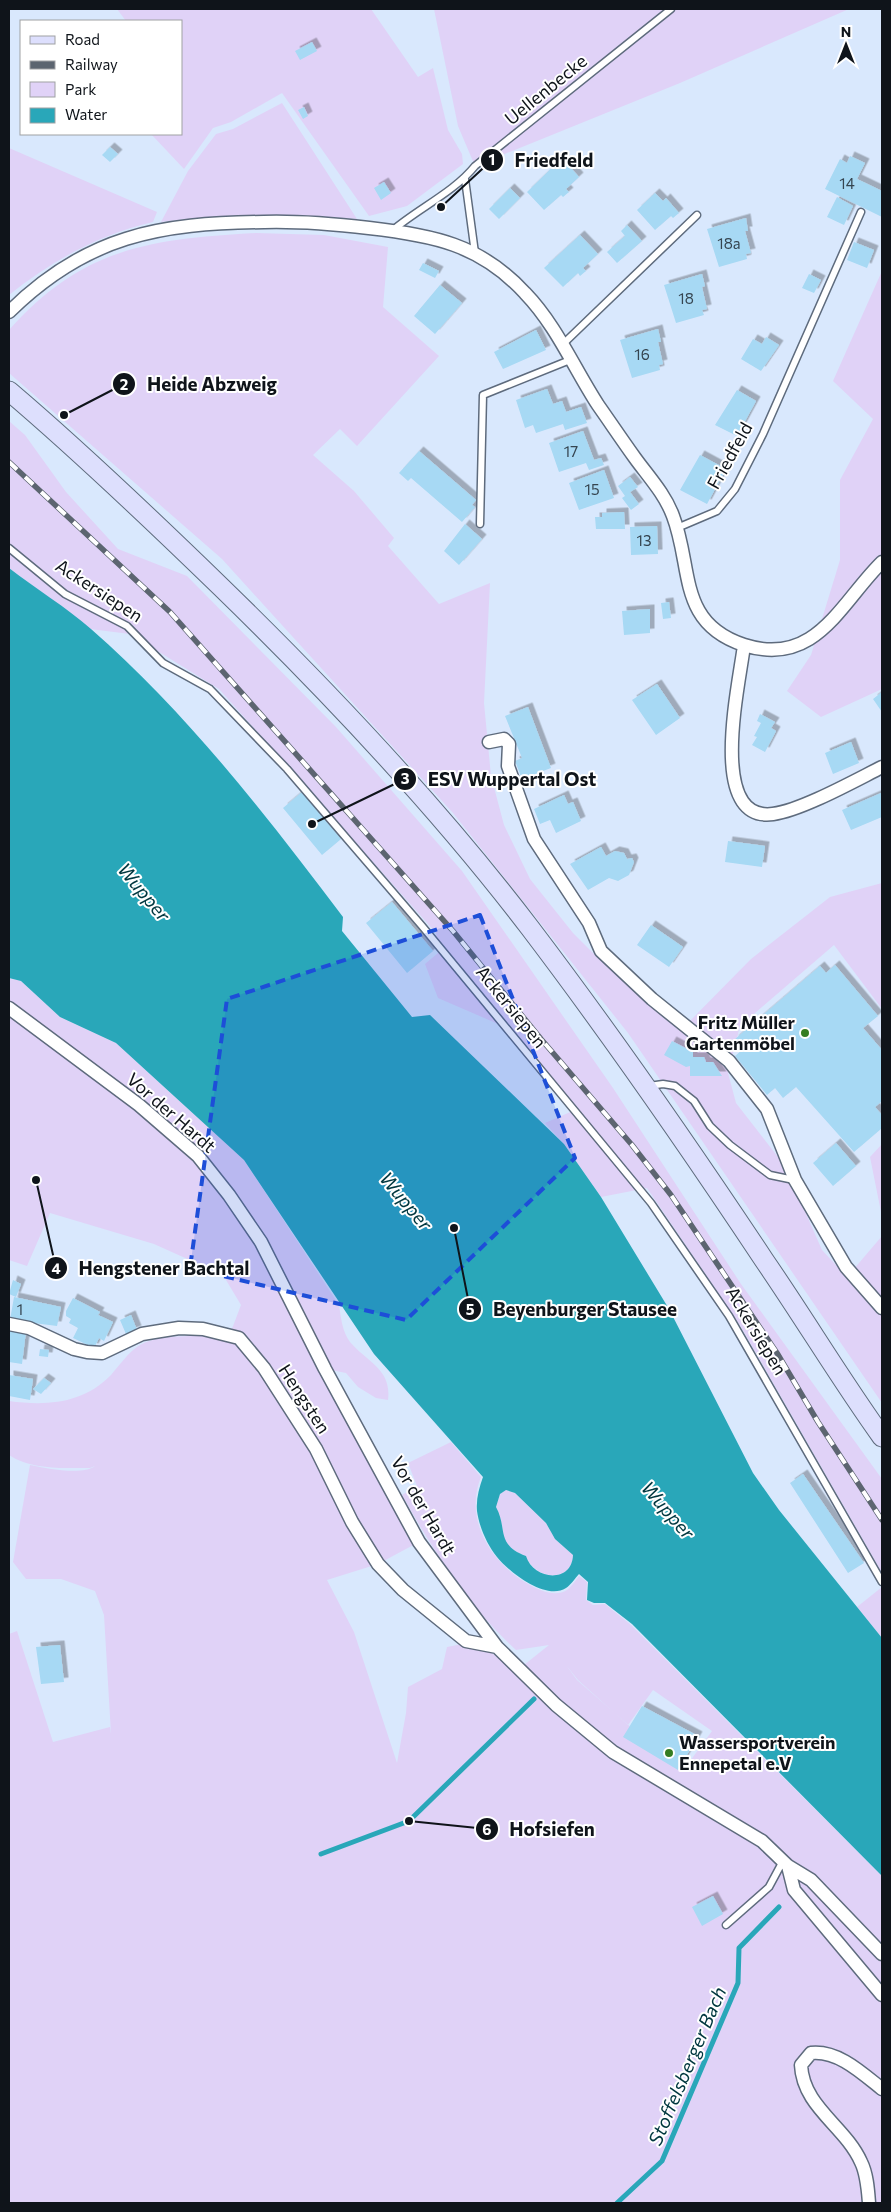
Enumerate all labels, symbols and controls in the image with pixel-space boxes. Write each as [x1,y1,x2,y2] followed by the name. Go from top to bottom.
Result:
[20,20,182,135] legend
[821,20,871,70] north arrow
[841,23,851,40] text: N
[65,30,100,48] text: Road
[500,49,591,129] street label: Uellenbecke
[65,55,118,73] text: Railway
[65,80,96,98] text: Park
[65,105,107,123] text: Water
[480,143,604,177] callout: Friedfeld
[515,148,593,171] text: Friedfeld
[489,150,495,168] text: 1
[839,174,855,192] house number: 14
[717,234,741,252] house number: 18a
[678,289,694,307] house number: 18
[634,345,650,363] house number: 16
[112,367,287,401] callout: Heide Abzweig
[147,372,278,395] text: Heide Abzweig
[120,375,128,393] text: 2
[702,418,756,493] street label: Friedfeld
[564,442,578,460] house number: 17
[584,480,600,498] house number: 15
[637,531,651,549] house number: 13
[52,554,147,626] street label: Ackersiepen
[393,762,606,796] callout: ESV Wuppertal Ost
[428,767,596,790] text: ESV Wuppertal Ost
[401,769,410,787] text: 3
[113,858,176,927] water label: Wupper
[472,961,552,1052] street label: Ackersiepen
[686,1011,796,1054] place label: Fritz Müller Gartenmöbel
[799,1027,811,1039] marker: Fritz Müller Gartenmöbel
[123,1068,221,1157] street label: Vor der Hardt
[375,1167,438,1236] water label: Wupper
[43,1251,259,1285] callout: Hengstener Bachtal
[79,1256,249,1279] text: Hengstener Bachtal
[51,1259,61,1277] text: 4
[722,1282,792,1379] street label: Ackersiepen
[458,1292,687,1326] callout: Beyenburger Stausee
[493,1297,677,1320] text: Beyenburger Stausee
[17,1300,23,1318] house number: 1
[466,1300,475,1318] text: 5
[274,1360,335,1437] street label: Hengsten
[387,1452,461,1559] street label: Vor der Hardt
[637,1476,701,1544] water label: Wupper
[679,1731,835,1774] place label: Wassersportverein Ennepetal e.V
[663,1747,675,1759] marker: Wassersportverein Ennepetal e.V
[475,1812,605,1846] callout: Hofsiefen
[509,1817,595,1840] text: Hofsiefen
[482,1820,492,1838] text: 6
[643,1983,730,2149] water label: Stoffelsberger Bach

